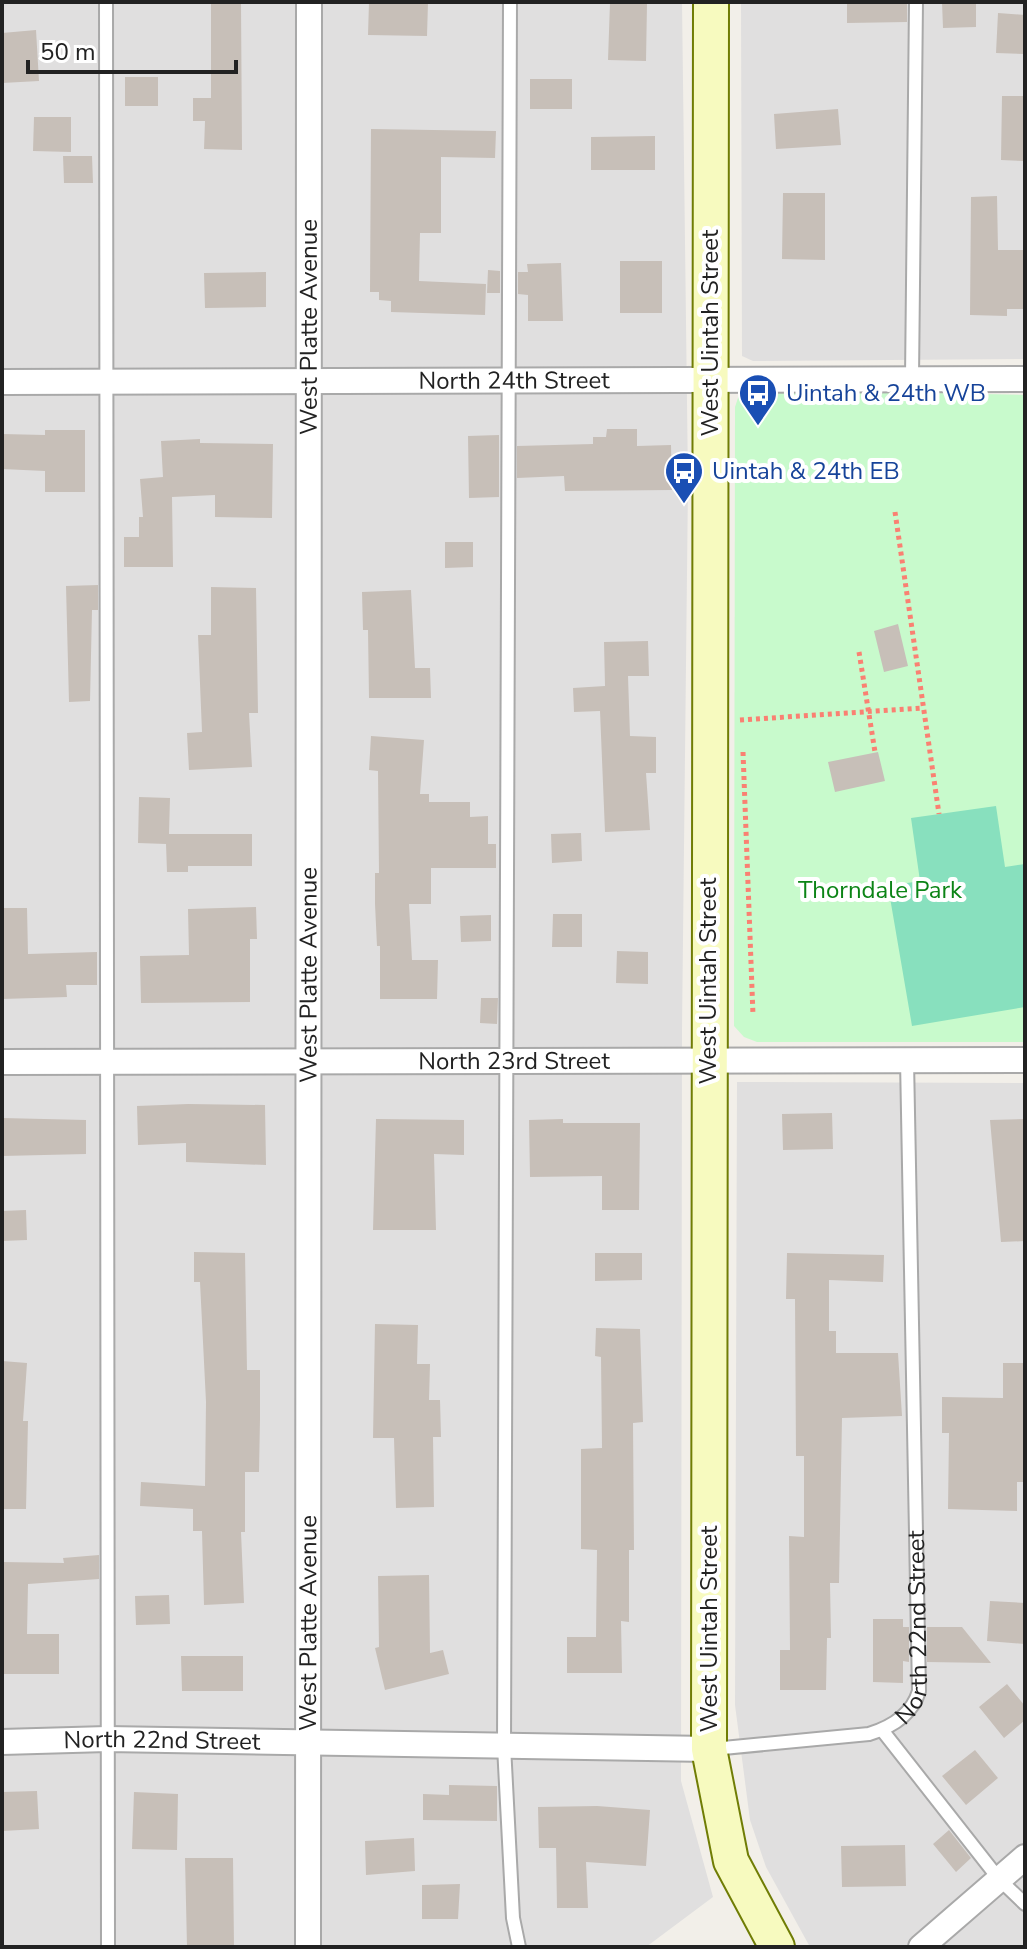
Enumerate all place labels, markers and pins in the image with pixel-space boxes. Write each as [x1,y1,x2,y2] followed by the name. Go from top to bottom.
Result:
[737,372,779,427] bus stop icon: Uintah & 24th WB
[786,377,986,409] place label: Uintah & 24th WB
[663,450,705,505] bus stop icon: Uintah & 24th EB
[712,455,900,487] place label: Uintah & 24th EB

